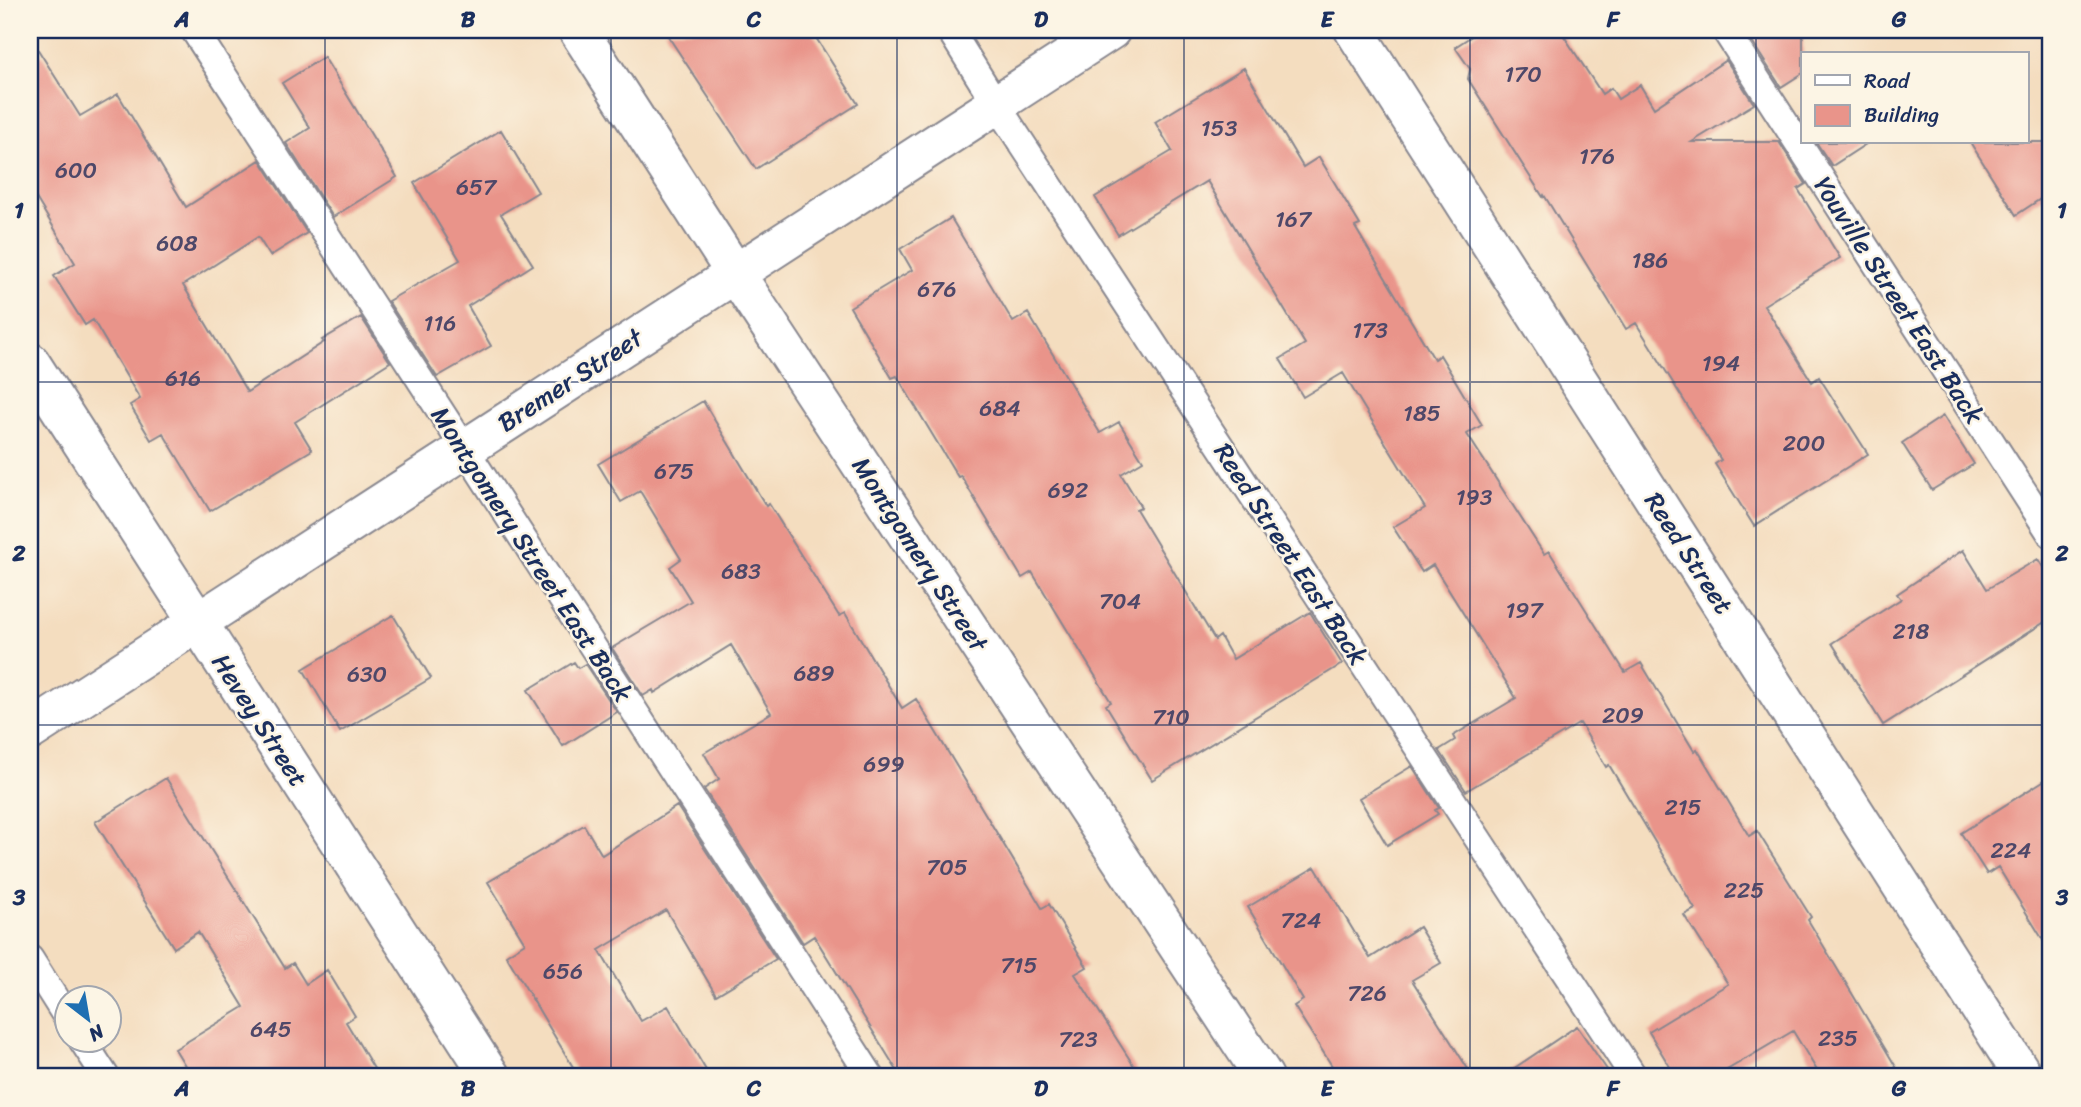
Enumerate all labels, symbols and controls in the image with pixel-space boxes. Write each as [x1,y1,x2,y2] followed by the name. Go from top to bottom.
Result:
[173,0,190,40] text: A
[461,0,476,40] text: B
[746,0,762,40] text: C
[1034,0,1049,40] text: D
[1321,0,1336,40] text: E
[1606,0,1621,40] text: F
[1891,0,1907,40] text: G
[1801,52,2028,144] legend
[1504,54,1542,95] house number: 170
[1864,62,1911,100] text: Road
[1864,96,1940,134] text: Building
[1201,108,1238,149] house number: 153
[1579,136,1615,177] house number: 176
[55,150,97,191] house number: 600
[456,167,498,208] house number: 657
[1801,167,1997,434] street label: Youville Street East Back
[14,190,24,231] text: 1
[2057,190,2067,231] text: 1
[1275,199,1313,240] house number: 167
[156,223,198,264] house number: 608
[1632,240,1668,281] house number: 186
[917,269,957,310] house number: 676
[424,303,456,344] house number: 116
[1352,310,1388,351] house number: 173
[488,315,653,444] street label: Bremer Street
[1702,343,1740,384] house number: 194
[165,358,201,399] house number: 616
[979,388,1021,429] house number: 684
[1403,393,1441,434] house number: 185
[419,397,645,712] street label: Montgomery Street East Back
[1783,423,1825,464] house number: 200
[1201,433,1381,675] street label: Reed Street East Back
[839,447,1001,662] street label: Montgomery Street
[654,451,694,492] house number: 675
[1048,470,1088,511] house number: 692
[1456,477,1493,518] house number: 193
[1632,482,1746,624] street label: Reed Street
[11,533,26,574] text: 2
[2054,533,2069,574] text: 2
[721,551,761,592] house number: 683
[1099,581,1141,622] house number: 704
[1505,590,1544,631] house number: 197
[1892,611,1930,652] house number: 218
[199,644,321,796] street label: Hevey Street
[793,653,835,694] house number: 689
[347,654,387,695] house number: 630
[1602,695,1644,736] house number: 209
[1152,697,1190,738] house number: 710
[863,744,905,785] house number: 699
[1664,787,1702,828] house number: 215
[1991,830,2031,871] house number: 224
[926,847,968,888] house number: 705
[1724,870,1764,911] house number: 225
[12,877,26,918] text: 3
[2055,877,2069,918] text: 3
[1281,900,1321,941] house number: 724
[1000,945,1038,986] house number: 715
[543,951,583,992] house number: 656
[1347,973,1387,1014] house number: 726
[52,984,122,1054] north arrow
[250,1009,292,1050] house number: 645
[82,1015,111,1051] text: N
[1818,1018,1858,1059] house number: 235
[1058,1019,1098,1060] house number: 723
[173,1068,190,1107] text: A
[461,1068,476,1107] text: B
[746,1068,762,1107] text: C
[1034,1068,1049,1107] text: D
[1321,1068,1336,1107] text: E
[1606,1068,1621,1107] text: F
[1891,1068,1907,1107] text: G

